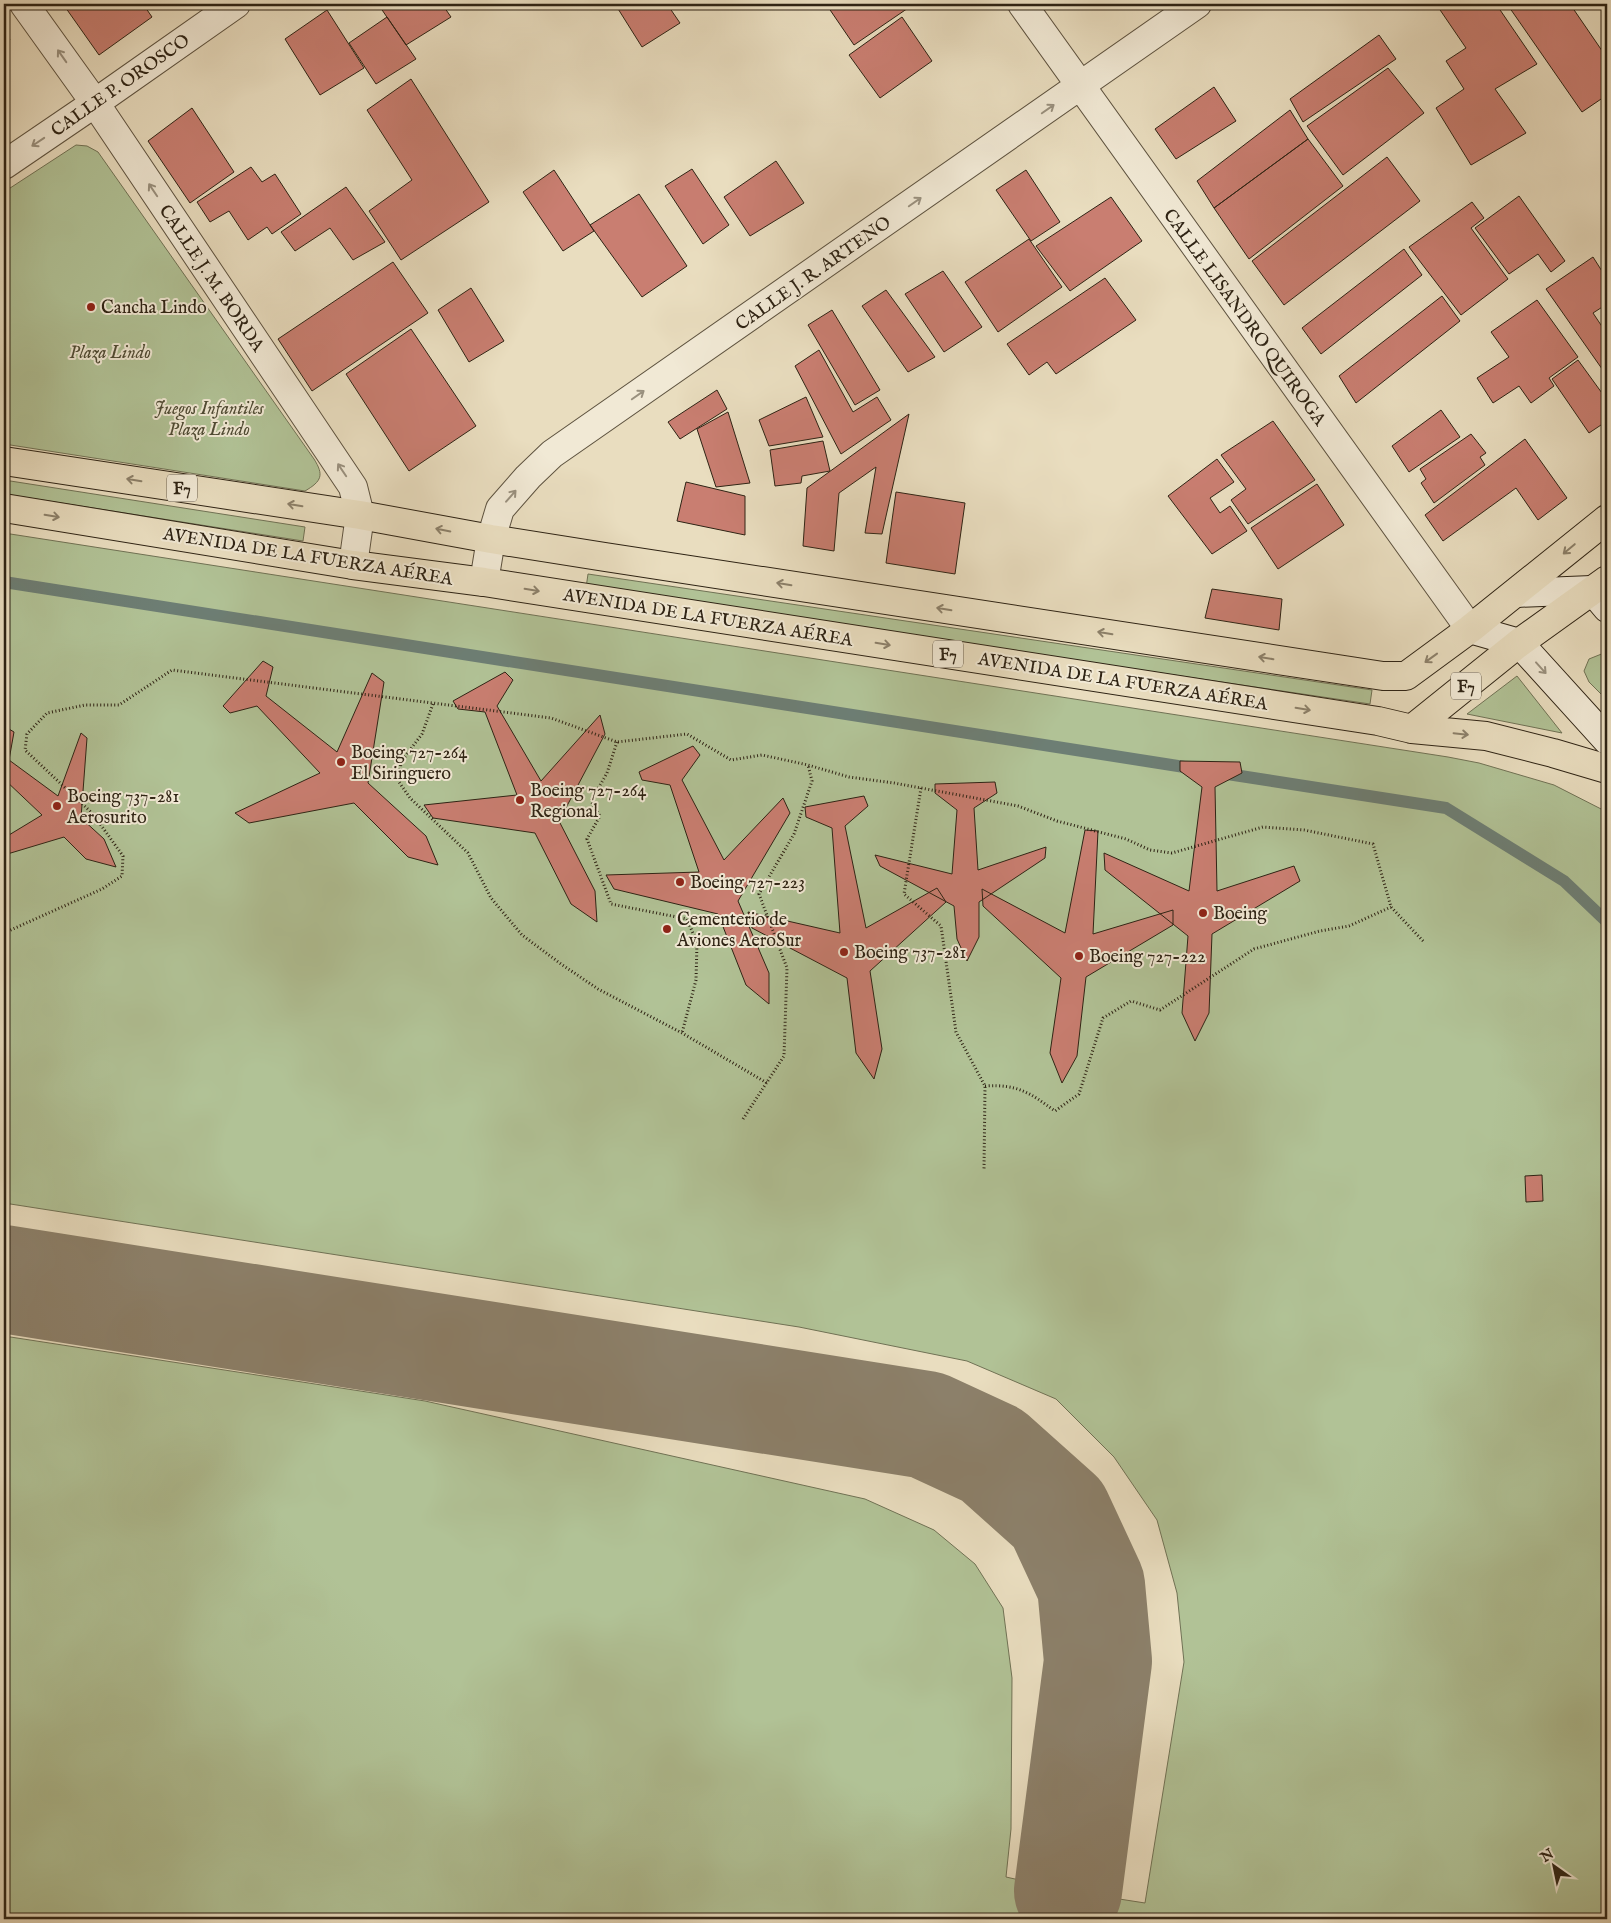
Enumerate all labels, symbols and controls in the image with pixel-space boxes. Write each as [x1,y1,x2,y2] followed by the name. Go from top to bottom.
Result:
[47,30,195,143] street label: CALLE P. OROSCO
[56,50,67,64] one-way arrow
[1041,104,1055,114] one-way arrow
[31,137,45,147] one-way arrow
[148,184,158,198] one-way arrow
[907,197,921,207] one-way arrow
[153,201,269,358] street label: CALLE J. M. BORDA
[1157,205,1331,432] street label: CALLE LISANDRO QUIROGA
[732,212,896,337] street label: CALLE J. R. ARTENO
[101,297,207,320] place label: Cancha Lindo
[85,301,97,313] marker: Cancha Lindo
[69,342,151,365] park label: Plaza Lindo
[630,390,644,400] one-way arrow
[154,398,265,442] park label: Juegos Infantiles Plaza Lindo
[337,464,347,478] one-way arrow
[167,474,197,502] road number: F7
[127,475,143,485] one-way arrow
[506,490,517,503] one-way arrow
[287,500,303,510] one-way arrow
[44,511,60,521] one-way arrow
[160,521,455,592] street label: AVENIDA DE LA FUERZA AÉREA
[435,525,451,535] one-way arrow
[1562,543,1575,555] one-way arrow
[776,579,792,589] one-way arrow
[560,582,855,653] street label: AVENIDA DE LA FUERZA AÉREA
[524,585,540,595] one-way arrow
[937,603,953,613] one-way arrow
[1097,628,1113,638] one-way arrow
[874,639,890,649] one-way arrow
[933,641,963,668] road number: F7
[975,646,1270,717] street label: AVENIDA DE LA FUERZA AÉREA
[1258,652,1274,662] one-way arrow
[1425,653,1438,664] one-way arrow
[1535,661,1547,674] one-way arrow
[1451,672,1481,699] road number: F7
[1294,704,1310,714] one-way arrow
[1452,729,1468,739] one-way arrow
[351,742,467,786] place label: Boeing 727-264 El Siringuero
[335,756,347,768] marker: Boeing 727-264 El Siringuero
[530,780,646,824] place label: Boeing 727-264 Regional
[66,786,179,830] place label: Boeing 737-281 Aerosurito
[514,794,526,806] marker: Boeing 727-264 Regional
[51,800,63,812] marker: Boeing 737-281 Aerosurito
[690,872,805,895] place label: Boeing 727-223
[674,876,686,888] marker: Boeing 727-223
[1213,903,1267,926] place label: Boeing
[1197,907,1209,919] marker: Boeing
[676,909,802,953] place label: Cementerio de Aviones AeroSur
[661,923,673,935] marker: Cementerio de Aviones AeroSur
[854,942,966,965] place label: Boeing 737-281
[838,946,850,958] marker: Boeing 737-281
[1089,946,1206,969] place label: Boeing 727-222
[1073,950,1085,962] marker: Boeing 727-222
[1528,1840,1578,1890] north arrow
[1537,1845,1557,1867] text: N

